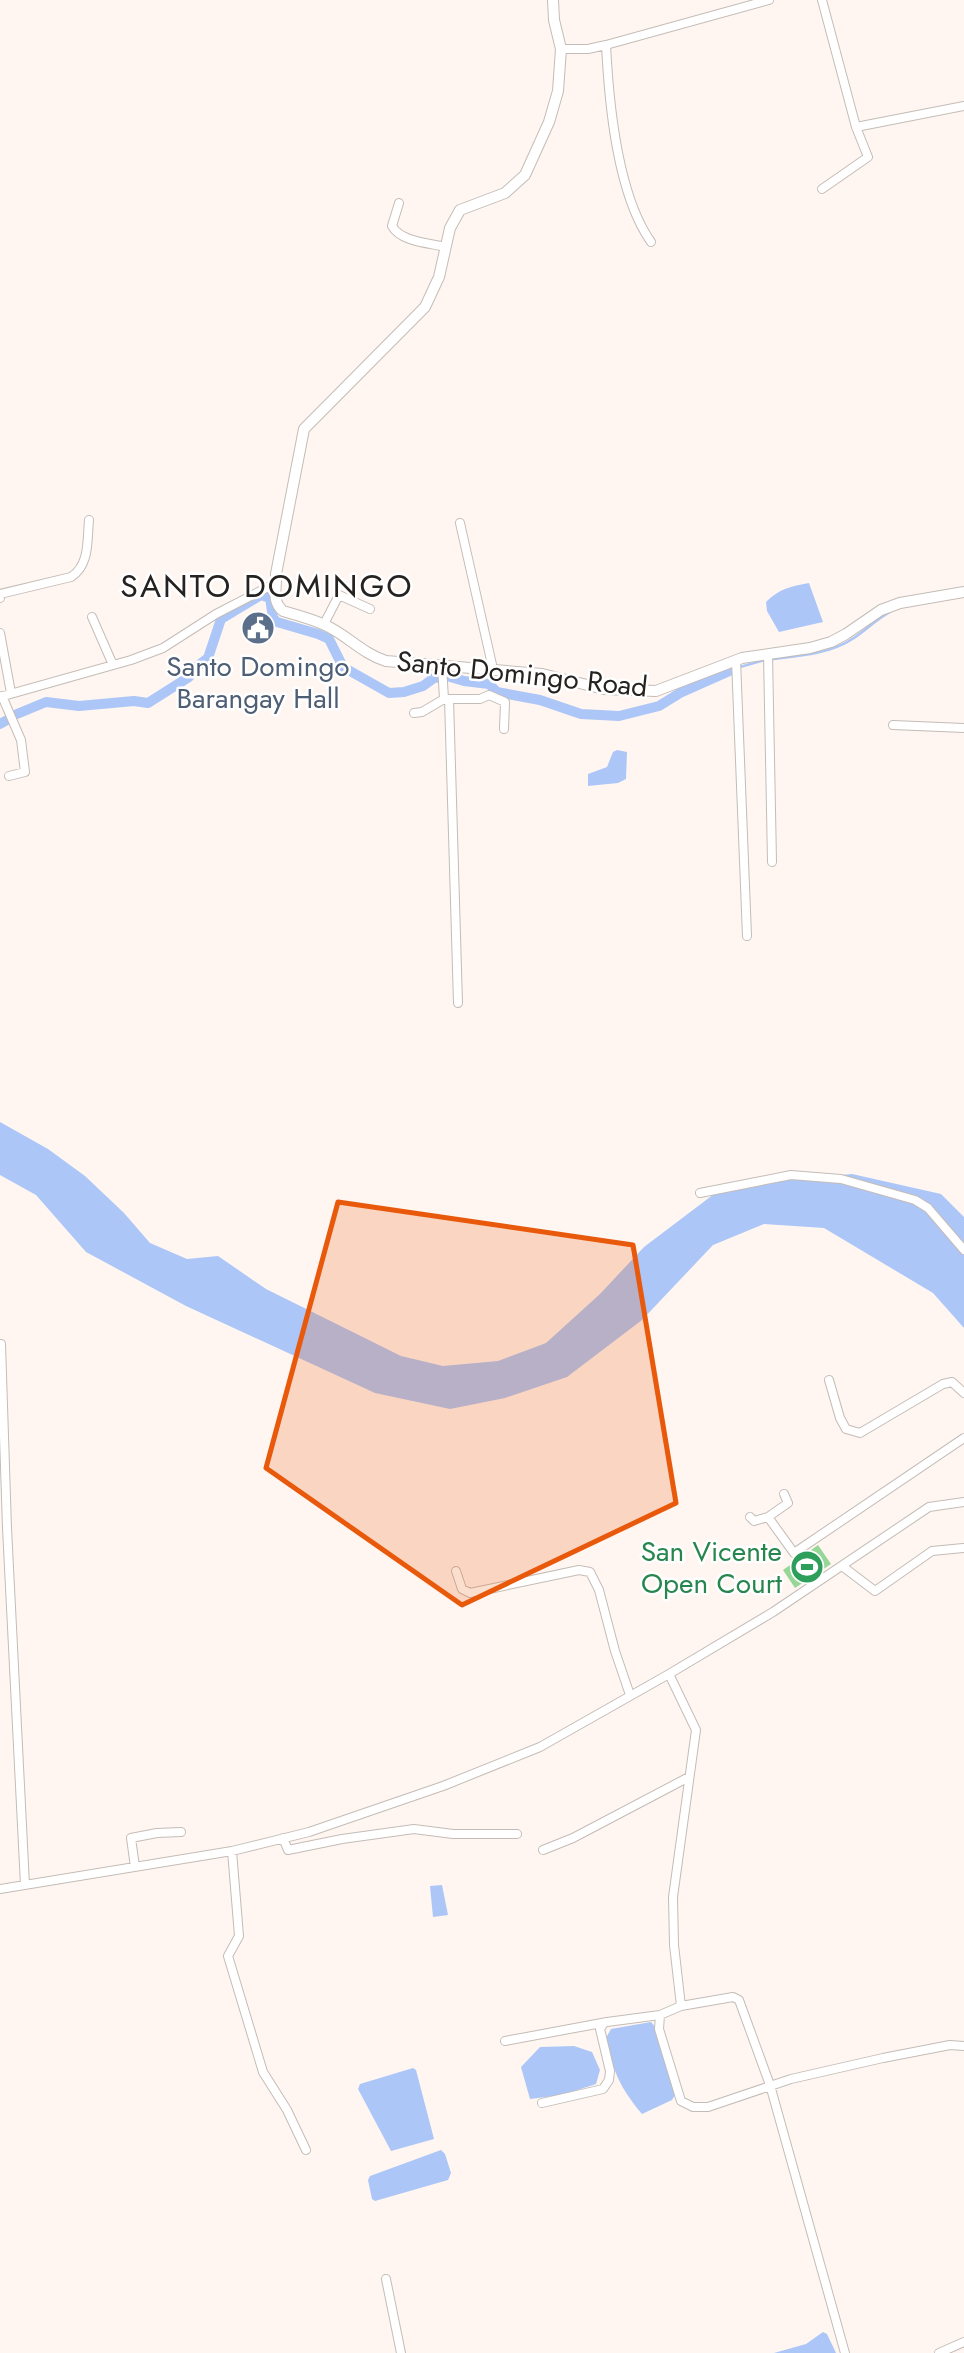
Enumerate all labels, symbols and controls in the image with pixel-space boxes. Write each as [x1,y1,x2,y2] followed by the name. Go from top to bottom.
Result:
[120,563,414,609] district label: SANTO DOMINGO
[239,609,277,647] public building icon: Santo Domingo Barangay Hall
[394,640,650,708] street label: Santo Domingo Road
[166,646,350,719] place label: Santo Domingo Barangay Hall
[641,1531,782,1604] place label: San Vicente Open Court
[788,1548,826,1586] sports icon: San Vicente Open Court

